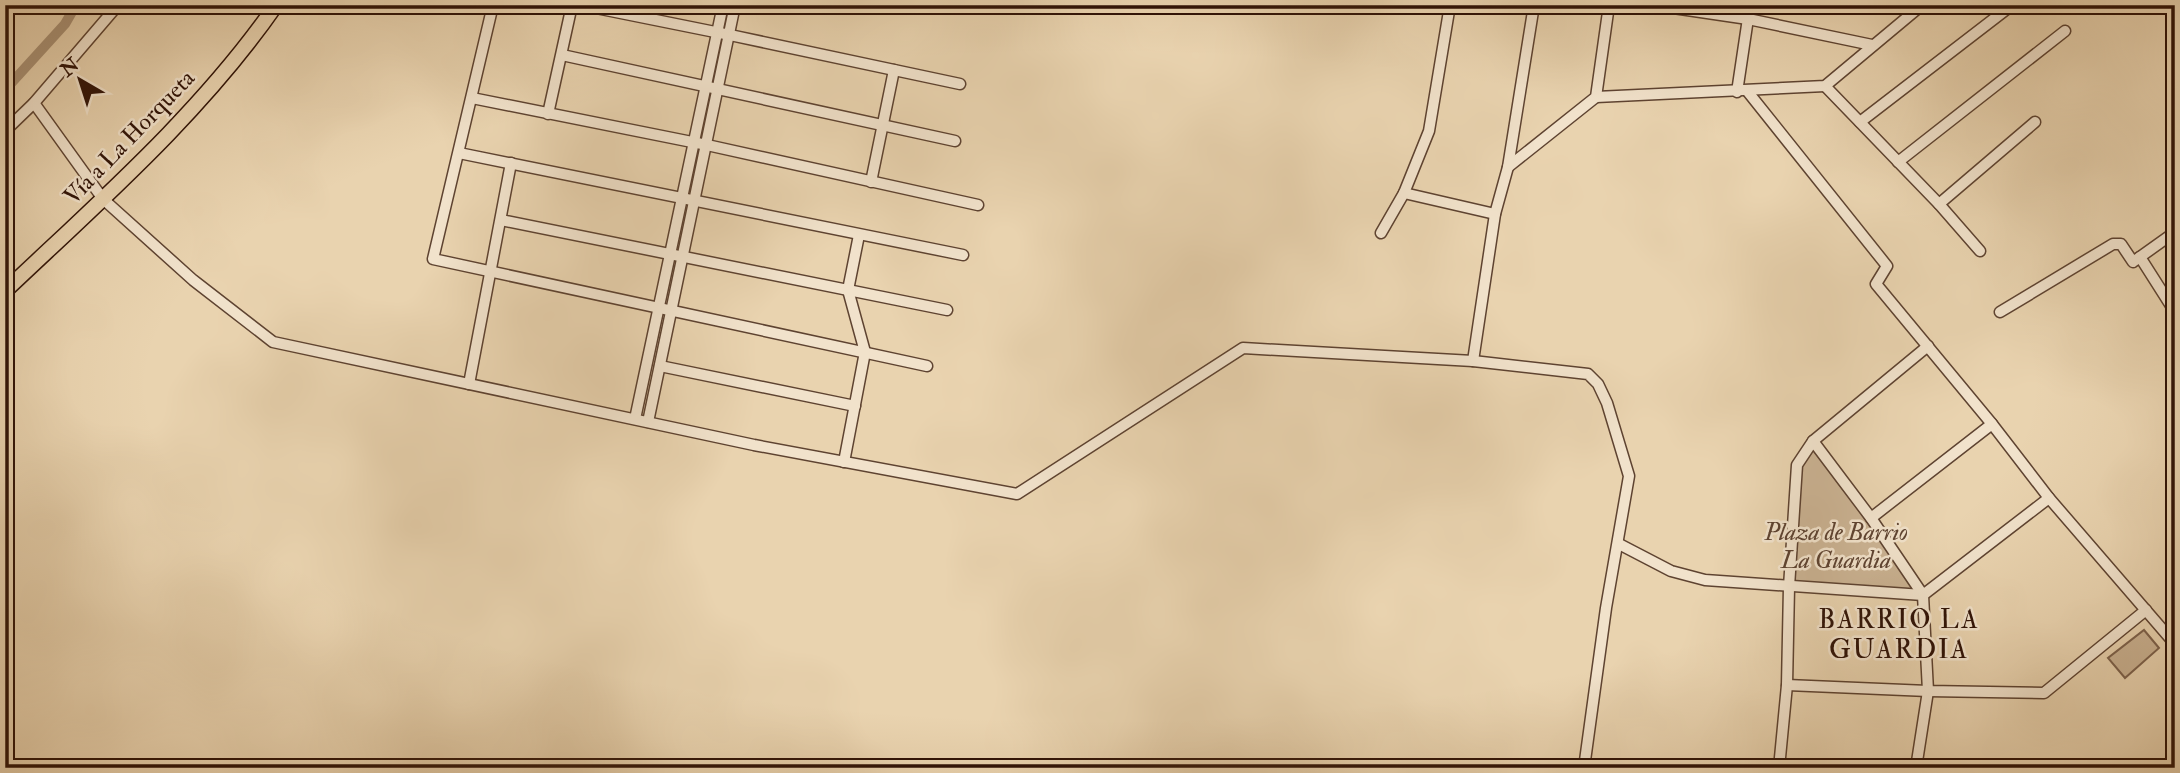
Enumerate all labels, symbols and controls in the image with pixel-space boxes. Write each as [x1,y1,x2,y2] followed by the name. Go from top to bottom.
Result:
[46,46,116,116] north arrow
[55,52,85,83] text: N
[57,62,202,211] street label: Vía a La Horqueta
[1763,517,1908,576] park label: Plaza de Barrio La Guardia
[1818,604,1980,666] district label: BARRIO LA GUARDIA

